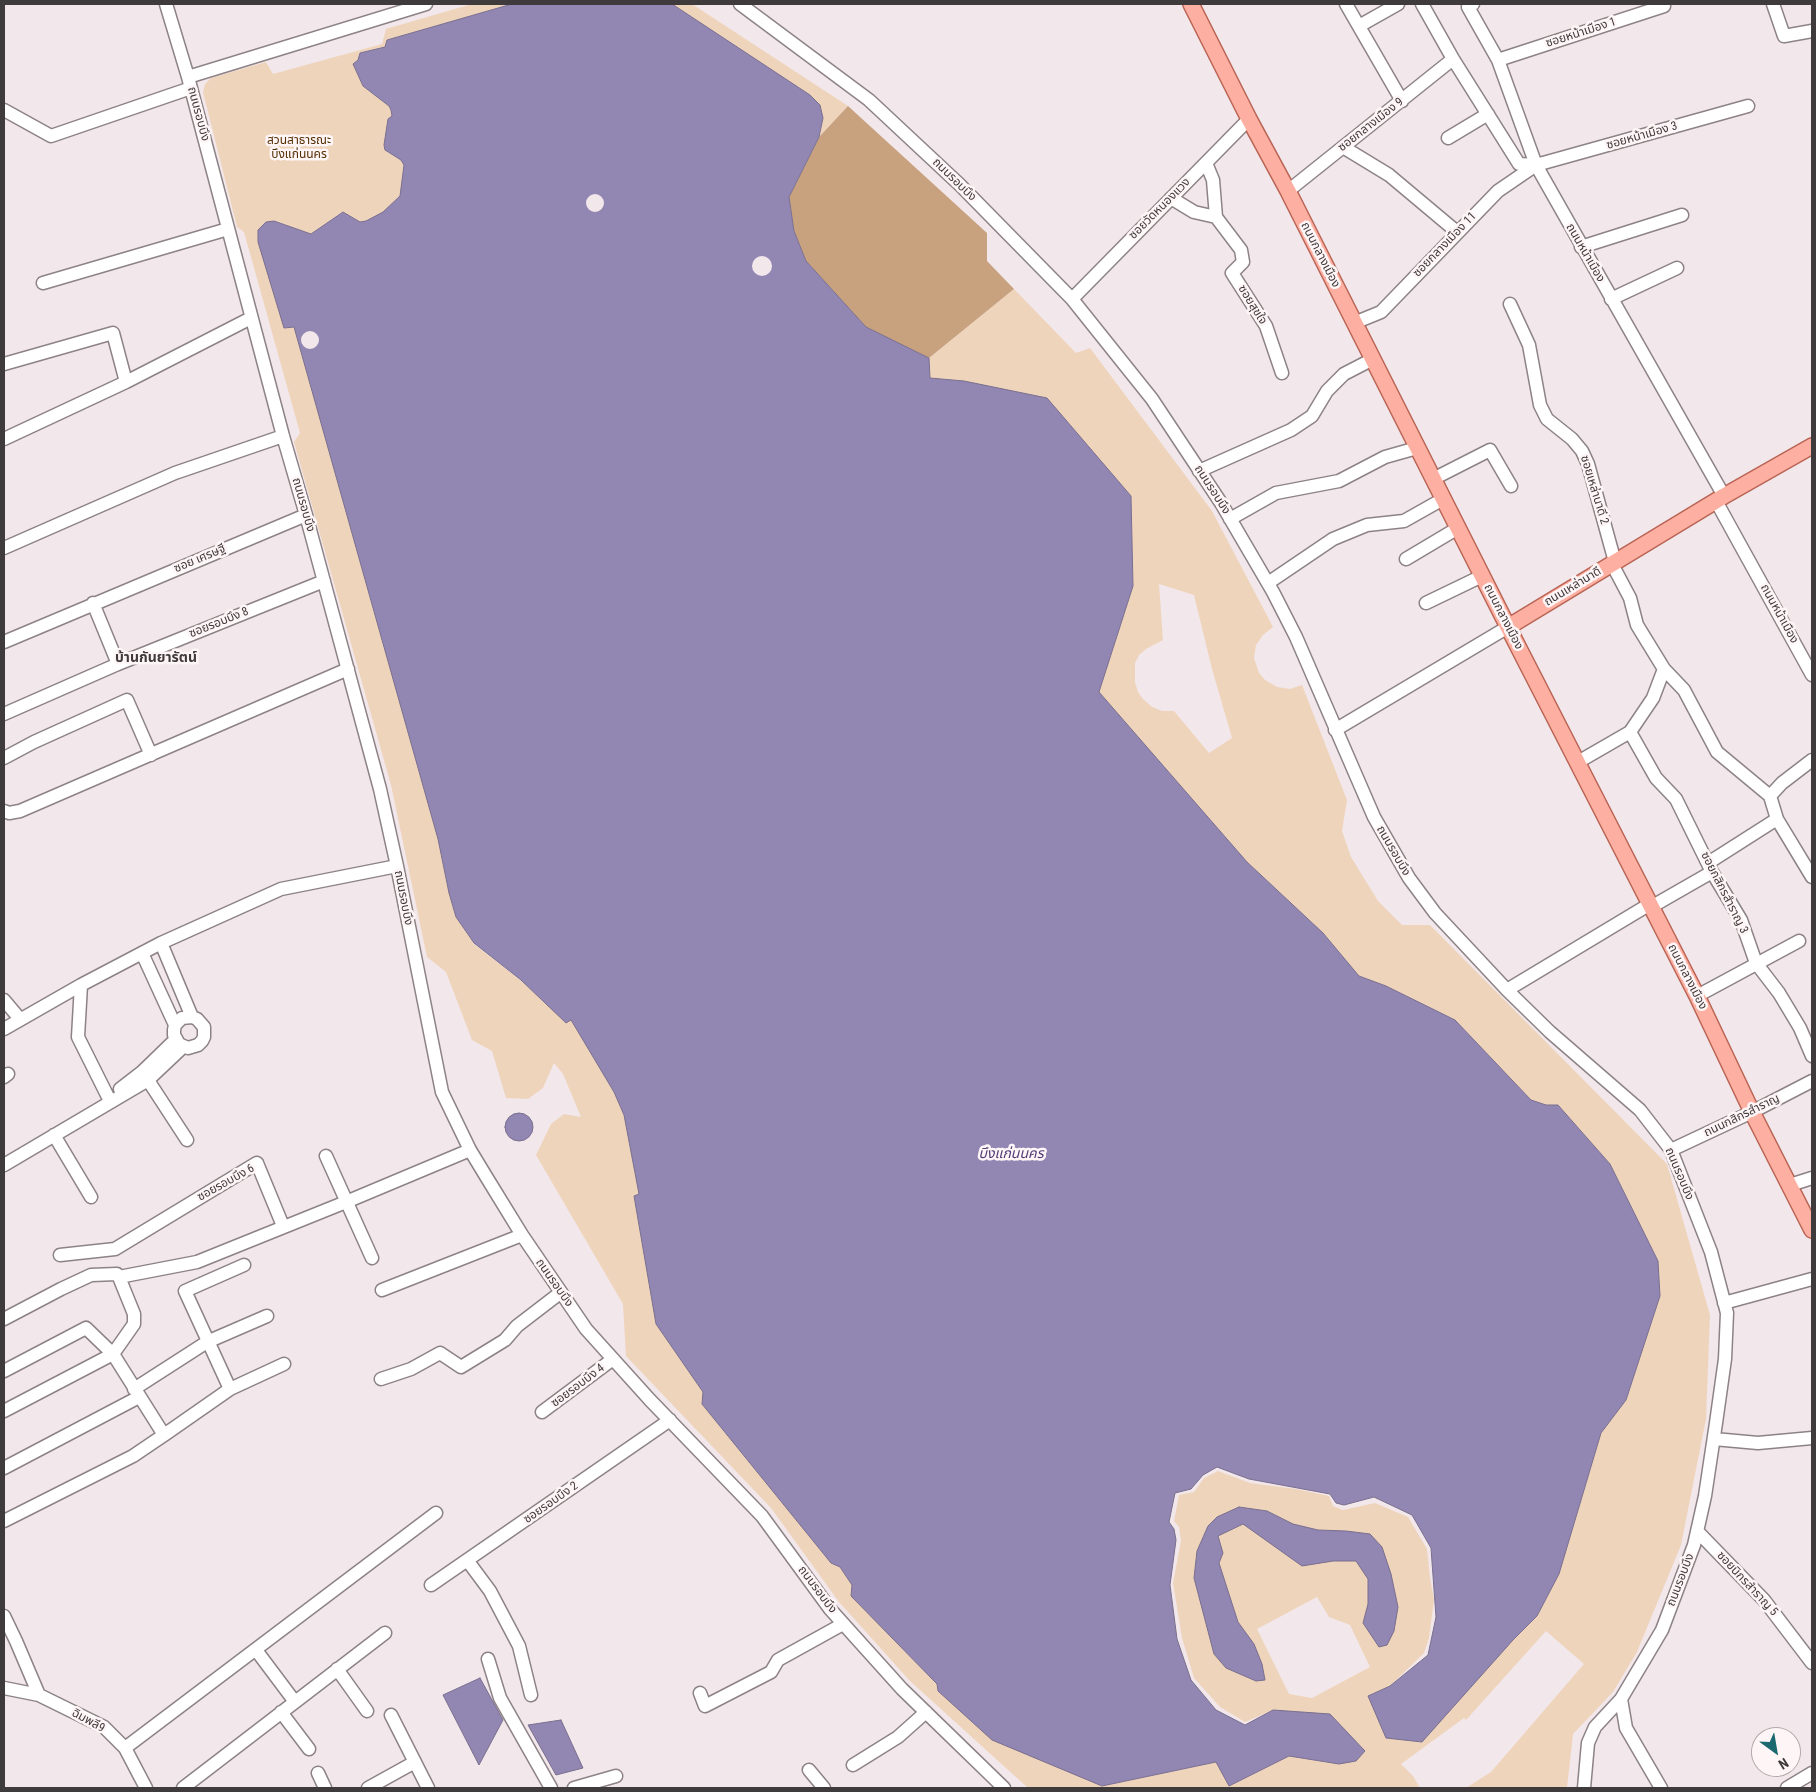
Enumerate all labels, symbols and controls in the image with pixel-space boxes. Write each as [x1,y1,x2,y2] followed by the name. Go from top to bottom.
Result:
[1544,15,1618,51] street label: ซอยหน้าเมือง 1
[184,85,212,143] street label: ถนนรอบบึง
[1335,95,1407,155] street label: ซอยกลางเมือง 9
[1605,119,1679,153] street label: ซอยหน้าเมือง 3
[267,134,331,162] park label: สวนสาธารณะ บึงแก่นนคร
[929,156,979,204] street label: ถนนรอบบึง
[1126,175,1194,243] street label: ซอยวัดหนองแวง
[1410,209,1480,281] street label: ซอยกลางเมือง 11
[1297,220,1343,290] street label: ถนนกลางเมือง
[1562,221,1608,285] street label: ถนนหน้าเมือง
[1234,283,1270,327] street label: ซอยสุขใจ
[1577,454,1611,526] street label: ซอยเหล่านาดี 2
[1191,463,1233,517] street label: ถนนรอบบึง
[288,476,318,534] street label: ถนนรอบบึง
[172,542,228,576] street label: ซอย เศรษฐี
[1542,564,1604,610] street label: ถนนเหล่านาดี
[1480,582,1526,652] street label: ถนนกลางเมือง
[1757,582,1801,646] street label: ถนนหน้าเมือง
[187,605,251,641] street label: ซอยรอบบึง 8
[115,650,197,666] district label: บ้านกันยารัตน์
[1373,823,1413,879] street label: ถนนรอบบึง
[1697,850,1751,936] street label: ซอยกสิกรสำราญ 3
[391,869,415,927] street label: ถนนรอบบึง
[1664,942,1710,1012] street label: ถนนกลางเมือง
[1702,1091,1782,1141] street label: ถนนกสิกรสำราญ
[979,1146,1043,1162] water label: บึงแก่นนคร
[1662,1146,1696,1202] street label: ถนนรอบบึง
[195,1161,257,1205] street label: ซอยรอบบึง 6
[532,1256,576,1310] street label: ถนนรอบบึง
[548,1361,608,1411] street label: ซอยรอบบึง 4
[521,1479,581,1527] street label: ซอยรอบบึง 2
[1713,1549,1781,1619] street label: ซอยนิกรสำราญ 5
[1664,1551,1698,1609] street label: ถนนรอบบึง
[795,1563,839,1617] street label: ถนนรอบบึง
[69,1706,107,1736] street label: ฉิมพลี9
[1751,1727,1801,1777] north arrow
[1776,1755,1791,1773] text: N

